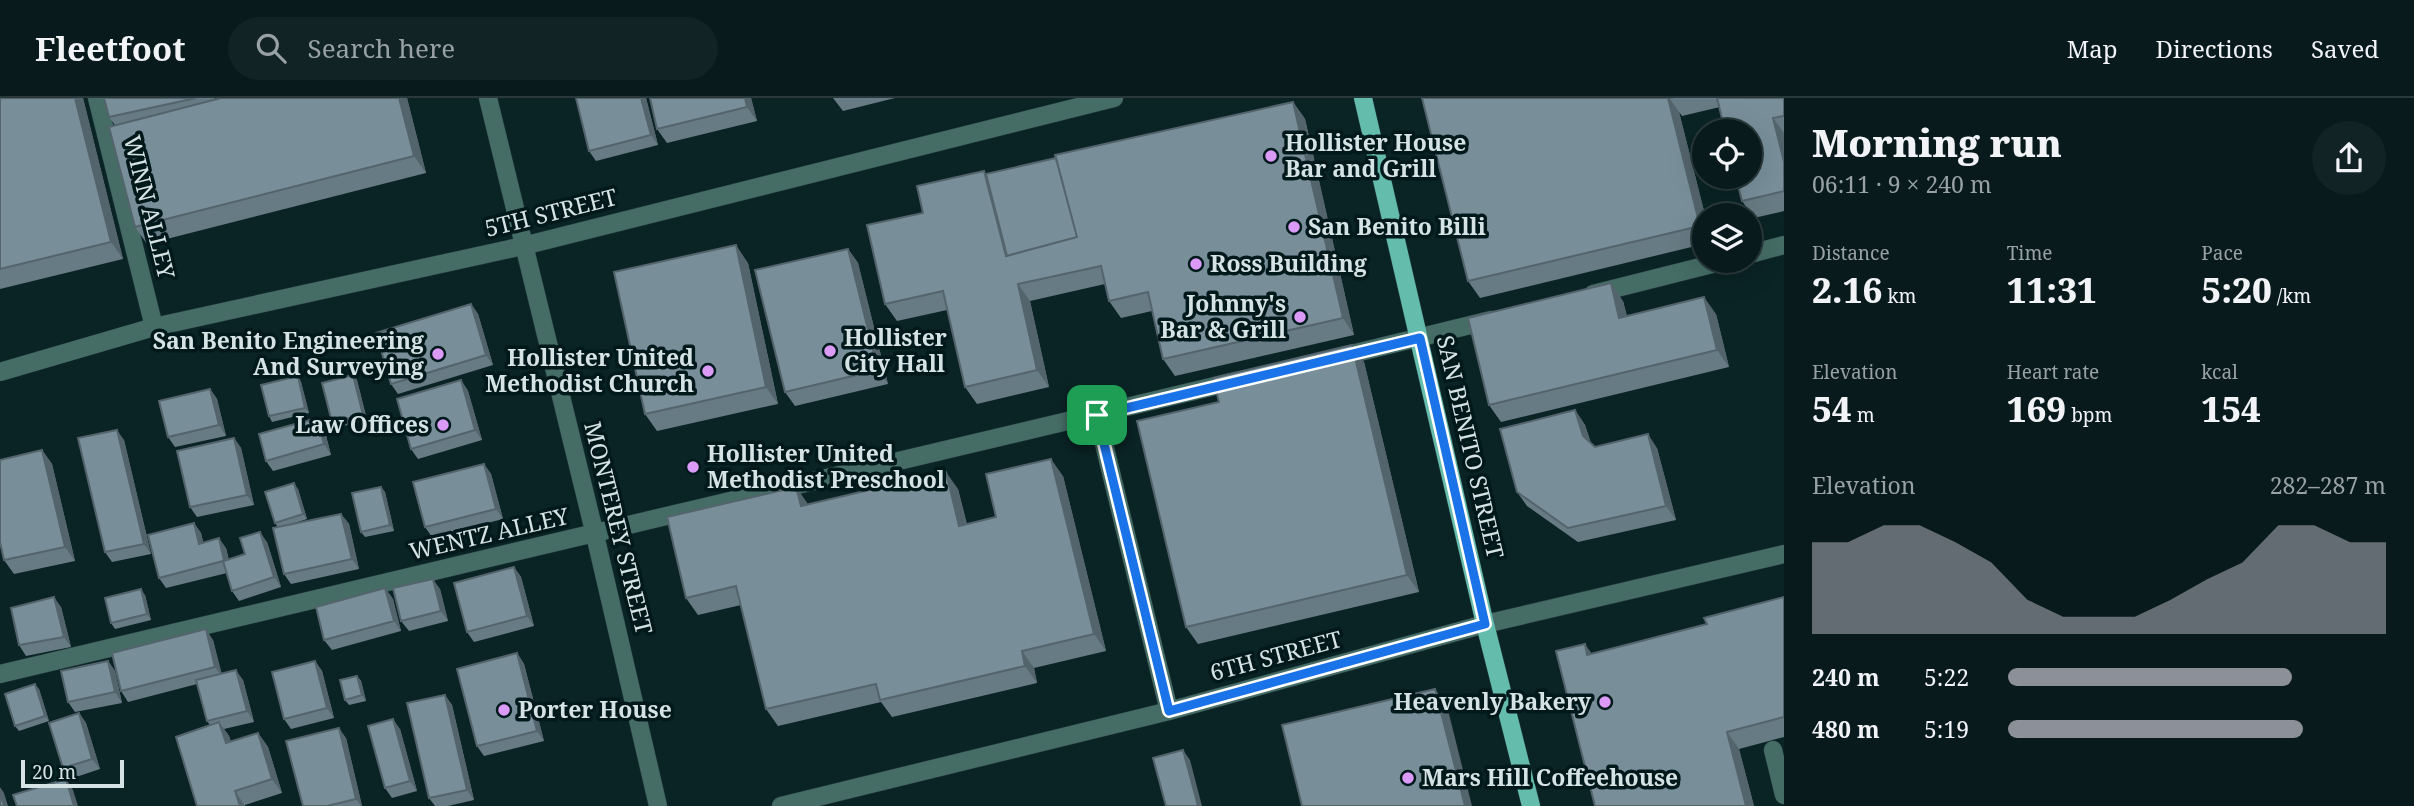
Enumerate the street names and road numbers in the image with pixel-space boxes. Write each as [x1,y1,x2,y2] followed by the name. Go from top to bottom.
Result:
[117,132,183,282] street label: WINN ALLEY
[481,180,620,244] street label: 5TH STREET
[1430,332,1512,561] street label: SAN BENITO STREET
[577,418,661,637] street label: MONTEREY STREET
[406,499,572,567] street label: WENTZ ALLEY
[1206,622,1345,688] street label: 6TH STREET

